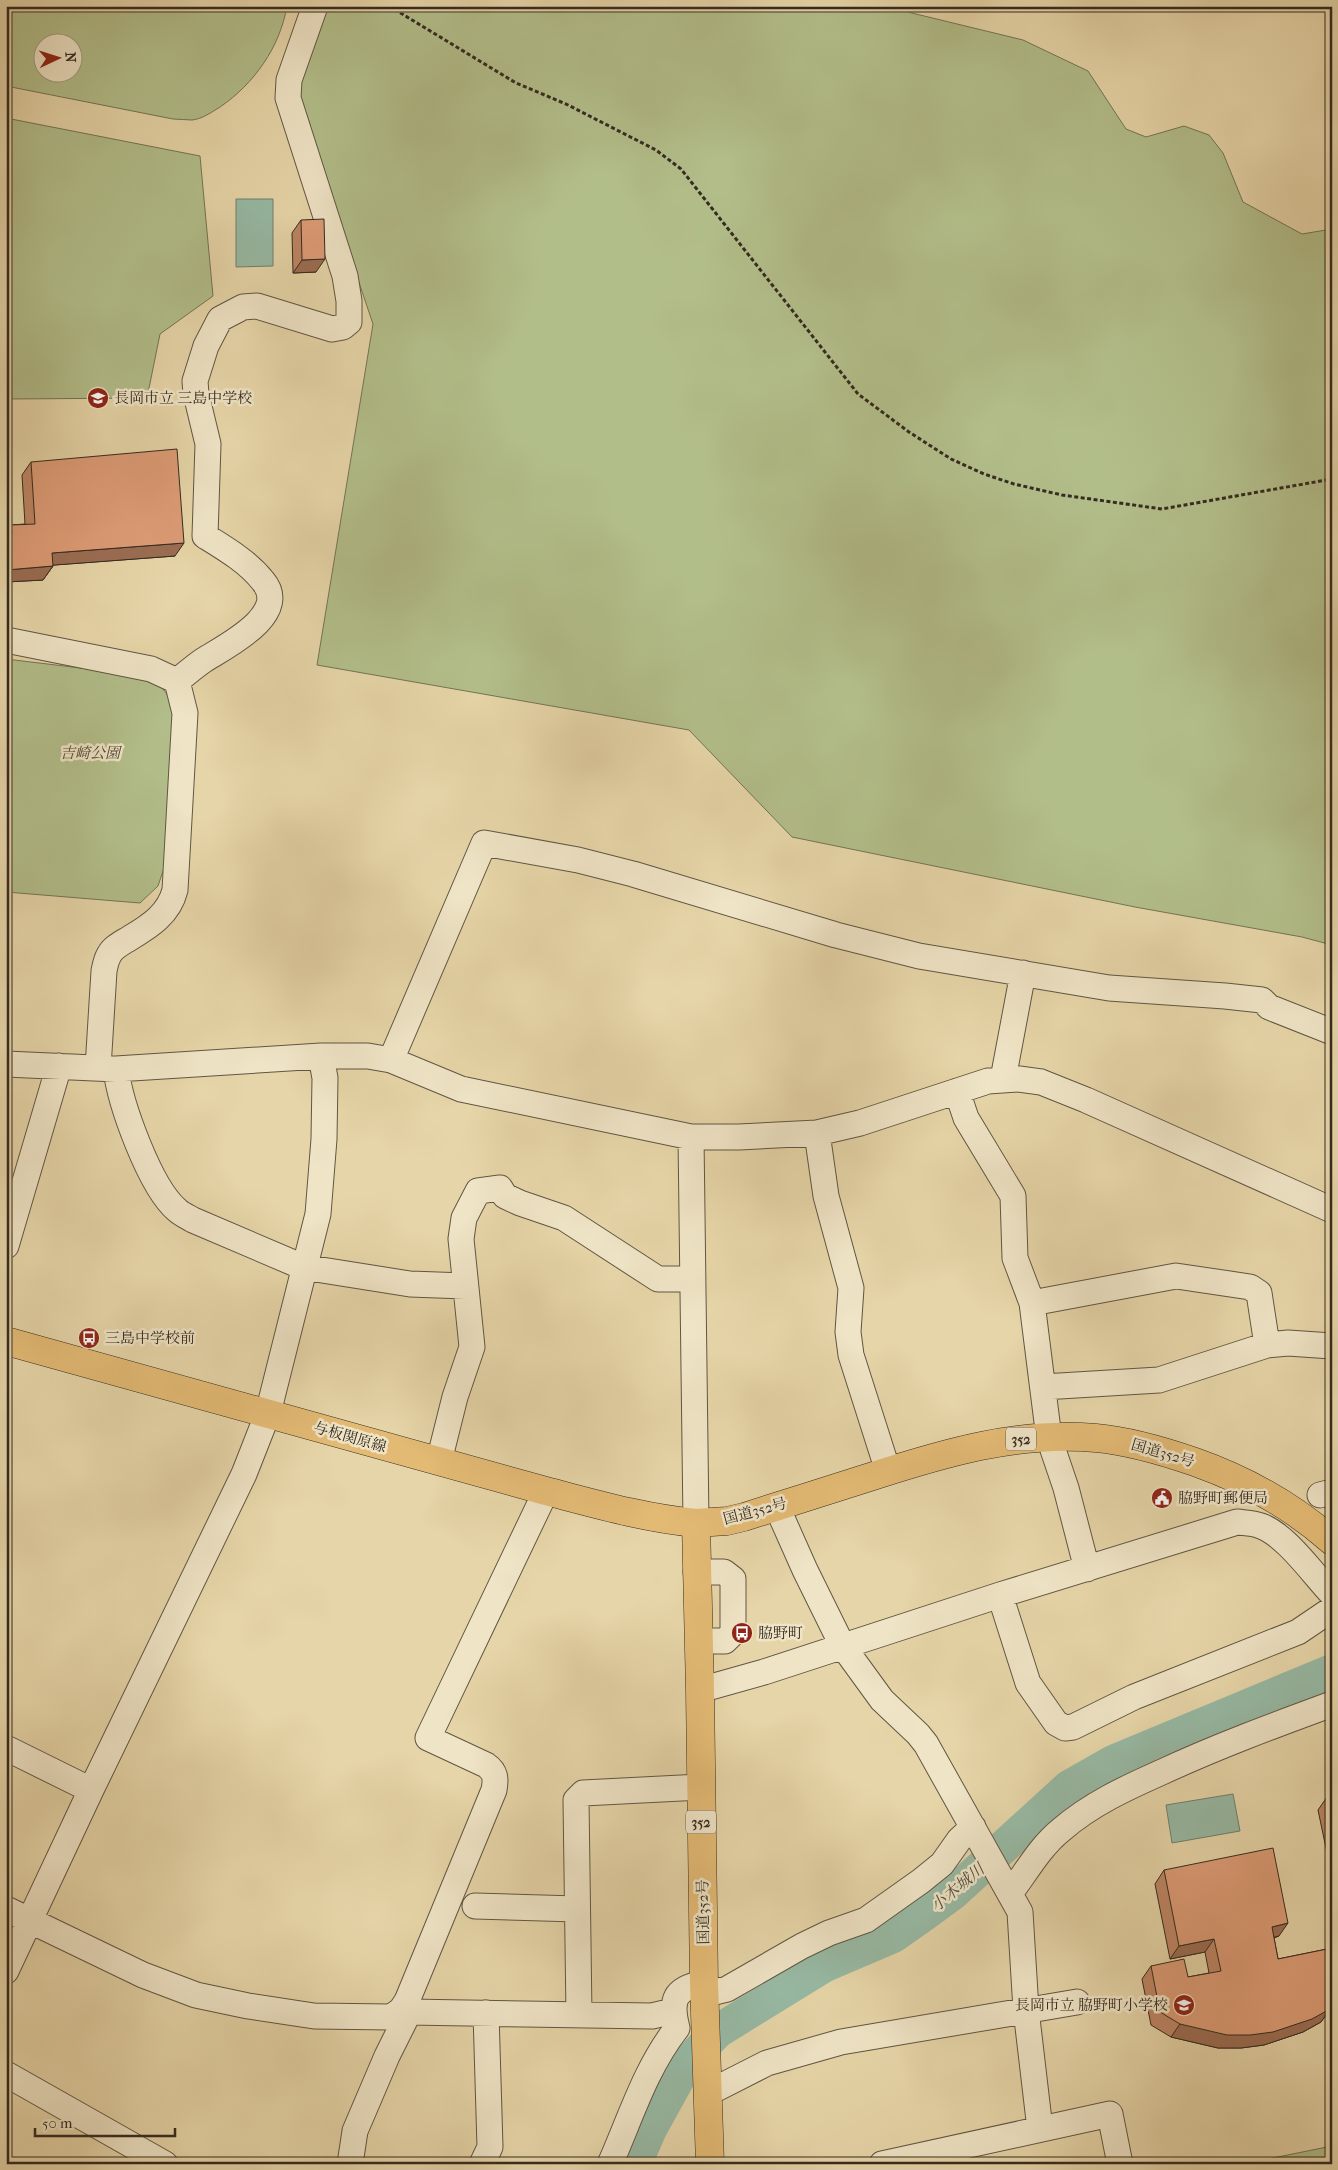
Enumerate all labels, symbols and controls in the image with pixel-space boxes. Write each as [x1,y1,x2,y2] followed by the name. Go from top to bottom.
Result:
[32,32,82,82] north arrow
[62,51,79,63] text: N
[86,386,110,410] school or university icon: 長岡市立 三島中学校
[114,389,252,407] place label: 長岡市立 三島中学校
[60,744,123,762] park label: 吉崎公園
[77,1326,101,1350] bus stop icon: 三島中学校前
[105,1329,195,1347] place label: 三島中学校前
[311,1418,389,1456] street label: 与板関原線
[1006,1428,1036,1450] road number: 352
[1129,1435,1197,1471] street label: 国道352号
[1150,1486,1174,1510] public building icon: 脇野町郵便局
[1178,1489,1268,1507] place label: 脇野町郵便局
[721,1494,789,1528] street label: 国道352号
[730,1621,754,1645] bus stop icon: 脇野町
[758,1624,803,1642] place label: 脇野町
[686,1810,716,1834] road number: 352
[927,1858,989,1915] water label: 小木城川
[693,1879,713,1945] street label: 国道352号
[1172,1993,1196,2017] school or university icon: 長岡市立 脇野町小学校
[1015,1996,1168,2014] place label: 長岡市立 脇野町小学校
[35,2105,175,2137] scale bar
[42,2114,73,2132] text: 50 m

